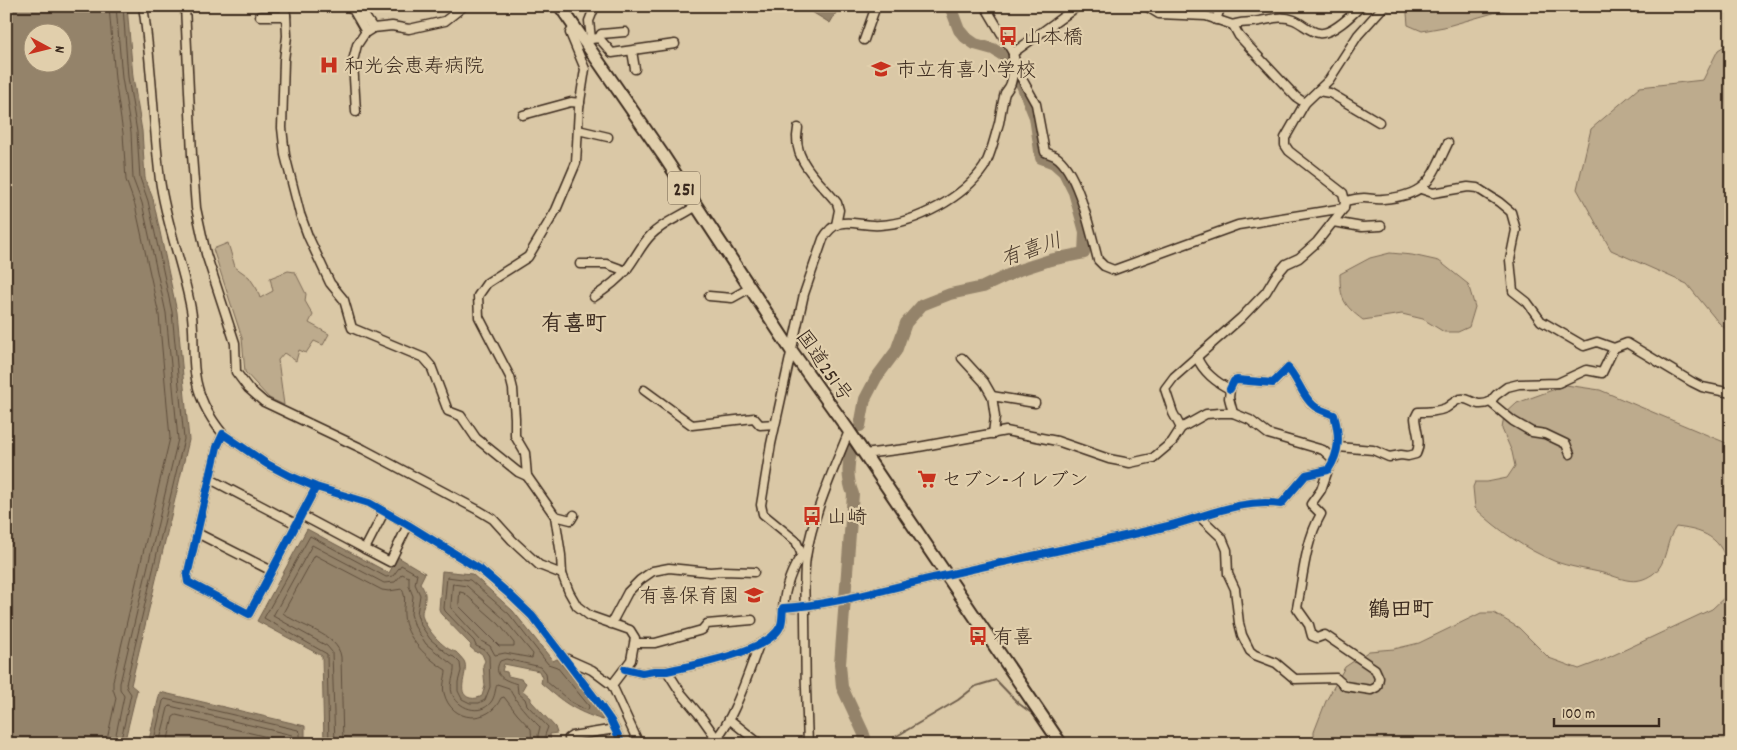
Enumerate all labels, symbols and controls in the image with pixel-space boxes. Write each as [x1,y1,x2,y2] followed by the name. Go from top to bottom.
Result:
[22,22,72,72] north arrow
[997,25,1019,47] bus stop icon: 山本橋
[1023,25,1083,53] place label: 山本橋
[49,45,69,54] text: N
[318,54,340,76] hospital icon: 和光会恵寿病院
[344,54,484,82] place label: 和光会恵寿病院
[870,58,892,80] school or university icon: 市立有喜小学校
[896,58,1036,86] place label: 市立有喜小学校
[668,172,700,204] road number: 251
[997,227,1067,276] water label: 有喜川
[541,310,607,341] district label: 有喜町
[787,325,858,408] street label: 国道251号
[916,468,938,490] supermarket icon: セブン-イレブン
[942,468,1089,496] place label: セブン-イレブン
[801,505,823,527] bus stop icon: 山崎
[827,505,867,533] place label: 山崎
[639,584,739,612] place label: 有喜保育園
[743,584,765,606] school or university icon: 有喜保育園
[1368,596,1434,627] district label: 鶴田町
[967,625,989,647] bus stop icon: 有喜
[993,625,1033,653] place label: 有喜
[1554,695,1660,727] scale bar
[1562,704,1595,726] text: 100 m

